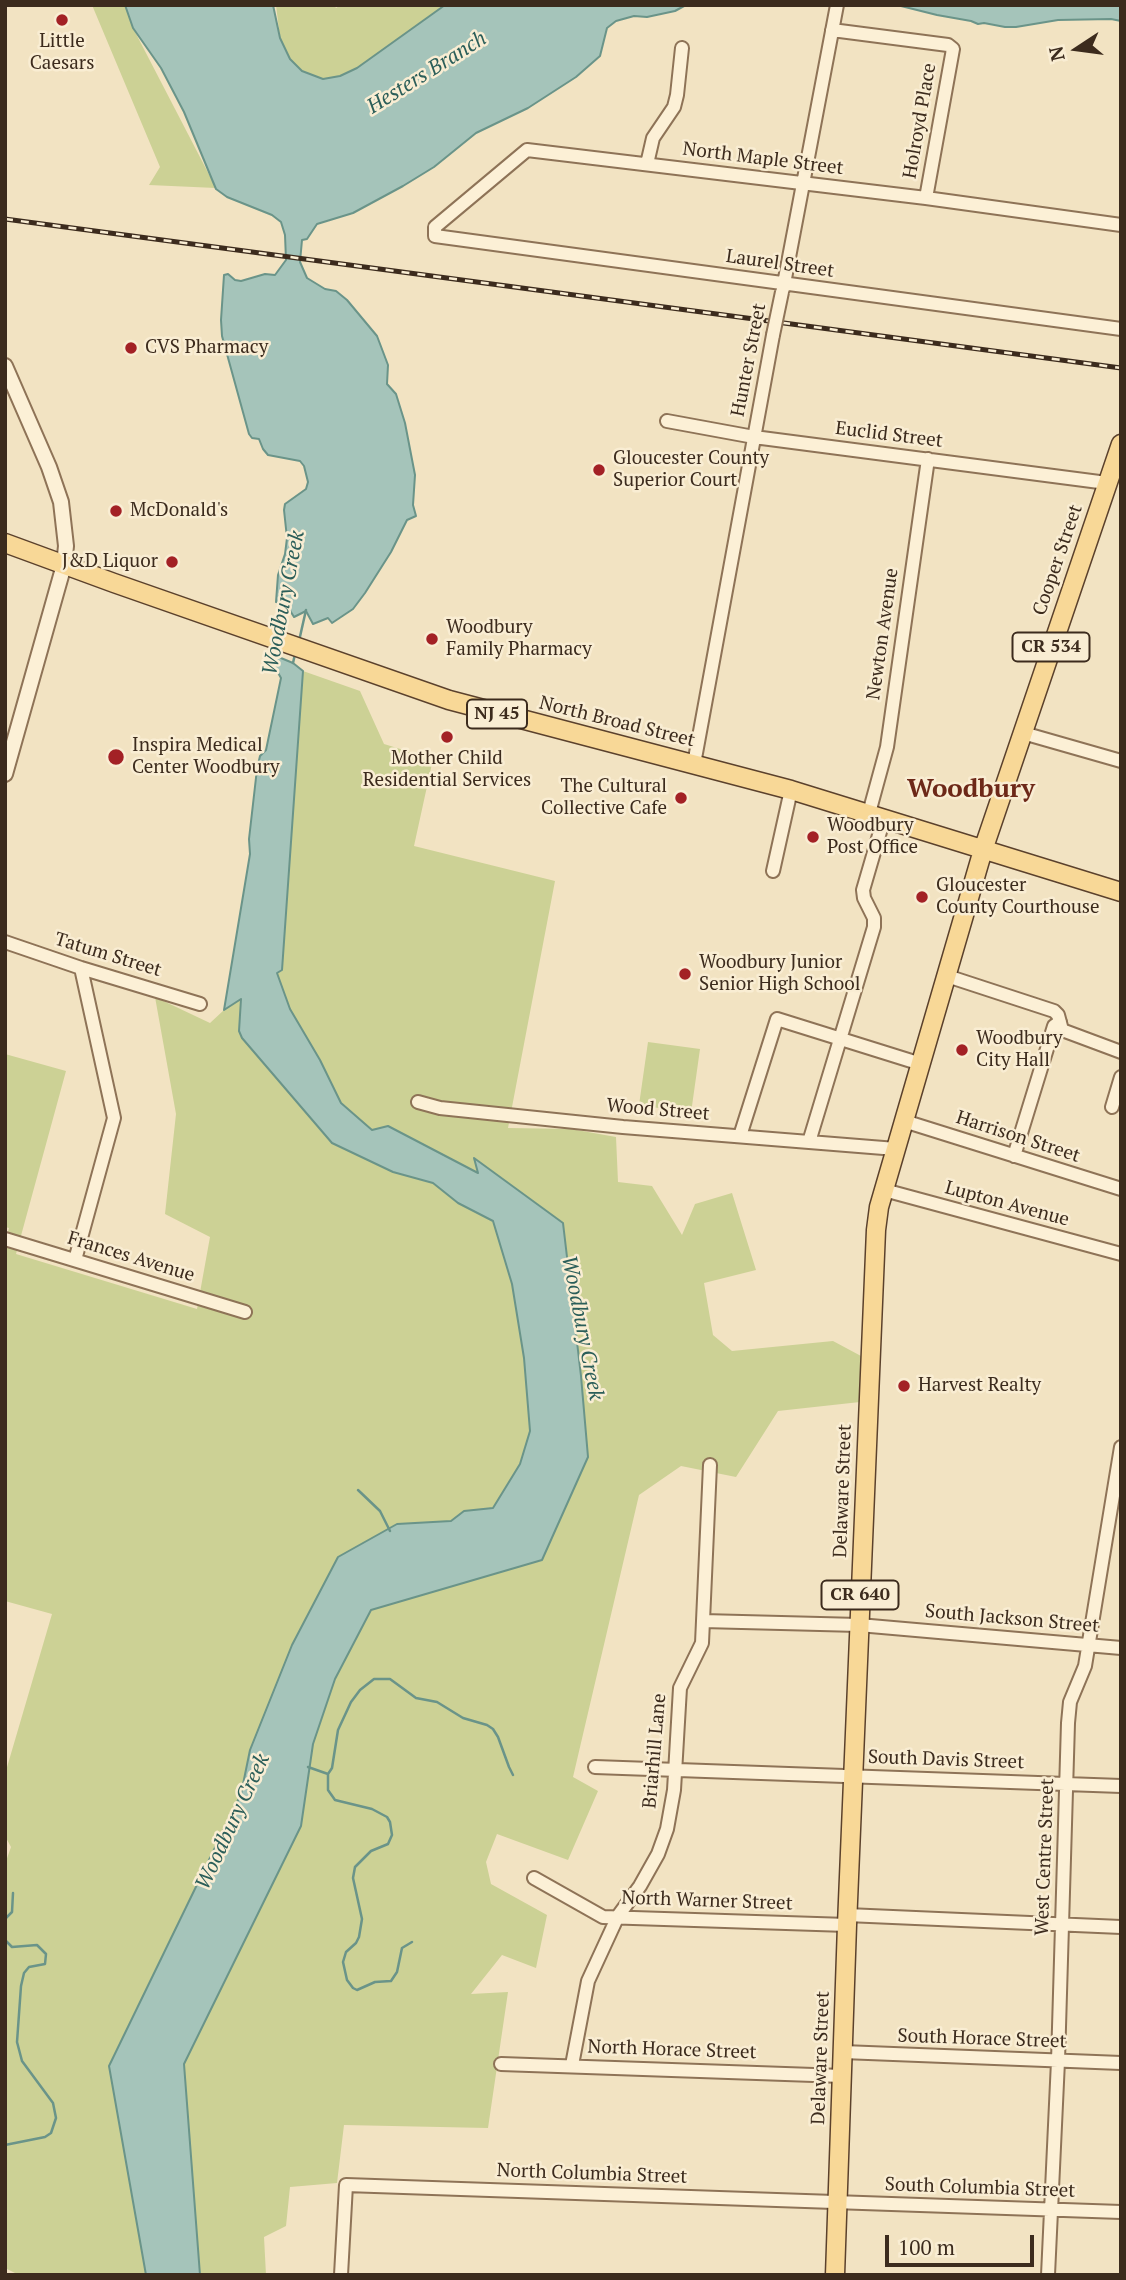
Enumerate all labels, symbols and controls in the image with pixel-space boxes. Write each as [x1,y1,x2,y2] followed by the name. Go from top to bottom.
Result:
[54,12,70,28] marker: Little Caesars
[1042,14,1112,84] north arrow
[363,26,491,120] water label: Hesters Branch
[30,31,94,75] place label: Little Caesars
[1042,44,1070,64] text: N
[899,61,941,181] street label: Holroyd Place
[681,138,845,180] street label: North Maple Street
[725,245,835,283] street label: Laurel Street
[727,301,771,419] street label: Hunter Street
[145,337,268,359] place label: CVS Pharmacy
[123,340,139,356] marker: CVS Pharmacy
[834,417,944,453] street label: Euclid Street
[613,448,769,492] place label: Gloucester County Superior Court
[591,462,607,478] marker: Gloucester County Superior Court
[130,500,228,522] place label: McDonald's
[1028,502,1088,618] street label: Cooper Street
[108,503,124,519] marker: McDonald's
[258,528,310,678] water label: Woodbury Creek
[62,551,158,573] place label: J&D Liquor
[164,554,180,570] marker: J&D Liquor
[862,567,904,701] street label: Newton Avenue
[446,617,592,661] place label: Woodbury Family Pharmacy
[424,631,440,647] marker: Woodbury Family Pharmacy
[1012,632,1090,662] road number: CR 534
[537,692,697,752] street label: North Broad Street
[467,700,527,728] road number: NJ 45
[439,729,455,745] marker: Mother Child Residential Services
[132,735,280,779] place label: Inspira Medical Center Woodbury
[106,747,126,767] marker: Inspira Medical Center Woodbury
[363,748,531,792] place label: Mother Child Residential Services
[907,774,1035,806] district label: Woodbury
[541,776,667,820] place label: The Cultural Collective Cafe
[673,790,689,806] marker: The Cultural Collective Cafe
[827,815,918,859] place label: Woodbury Post Office
[805,829,821,845] marker: Woodbury Post Office
[936,875,1100,919] place label: Gloucester County Courthouse
[914,889,930,905] marker: Gloucester County Courthouse
[52,928,164,982] street label: Tatum Street
[699,952,860,996] place label: Woodbury Junior Senior High School
[677,966,693,982] marker: Woodbury Junior Senior High School
[976,1028,1063,1072] place label: Woodbury City Hall
[954,1042,970,1058] marker: Woodbury City Hall
[606,1094,710,1126] street label: Wood Street
[953,1106,1083,1168] street label: Harrison Street
[942,1176,1072,1232] street label: Lupton Avenue
[65,1227,197,1287] street label: Frances Avenue
[556,1253,608,1403] water label: Woodbury Creek
[918,1375,1041,1397] place label: Harvest Realty
[896,1378,912,1394] marker: Harvest Realty
[829,1424,857,1558] street label: Delaware Street
[822,1580,898,1610] road number: CR 640
[924,1600,1100,1638] street label: South Jackson Street
[639,1693,671,1809] street label: Briarhill Lane
[867,1746,1025,1774] street label: South Davis Street
[191,1750,275,1894] water label: Woodbury Creek
[1031,1778,1059,1936] street label: West Centre Street
[621,1887,793,1915] street label: North Warner Street
[807,1991,835,2125] street label: Delaware Street
[897,2025,1067,2053] street label: South Horace Street
[587,2036,757,2064] street label: North Horace Street
[496,2159,688,2189] street label: North Columbia Street
[884,2173,1076,2203] street label: South Columbia Street
[888,2220,1037,2264] scale bar
[898,2233,955,2261] text: 100 m

